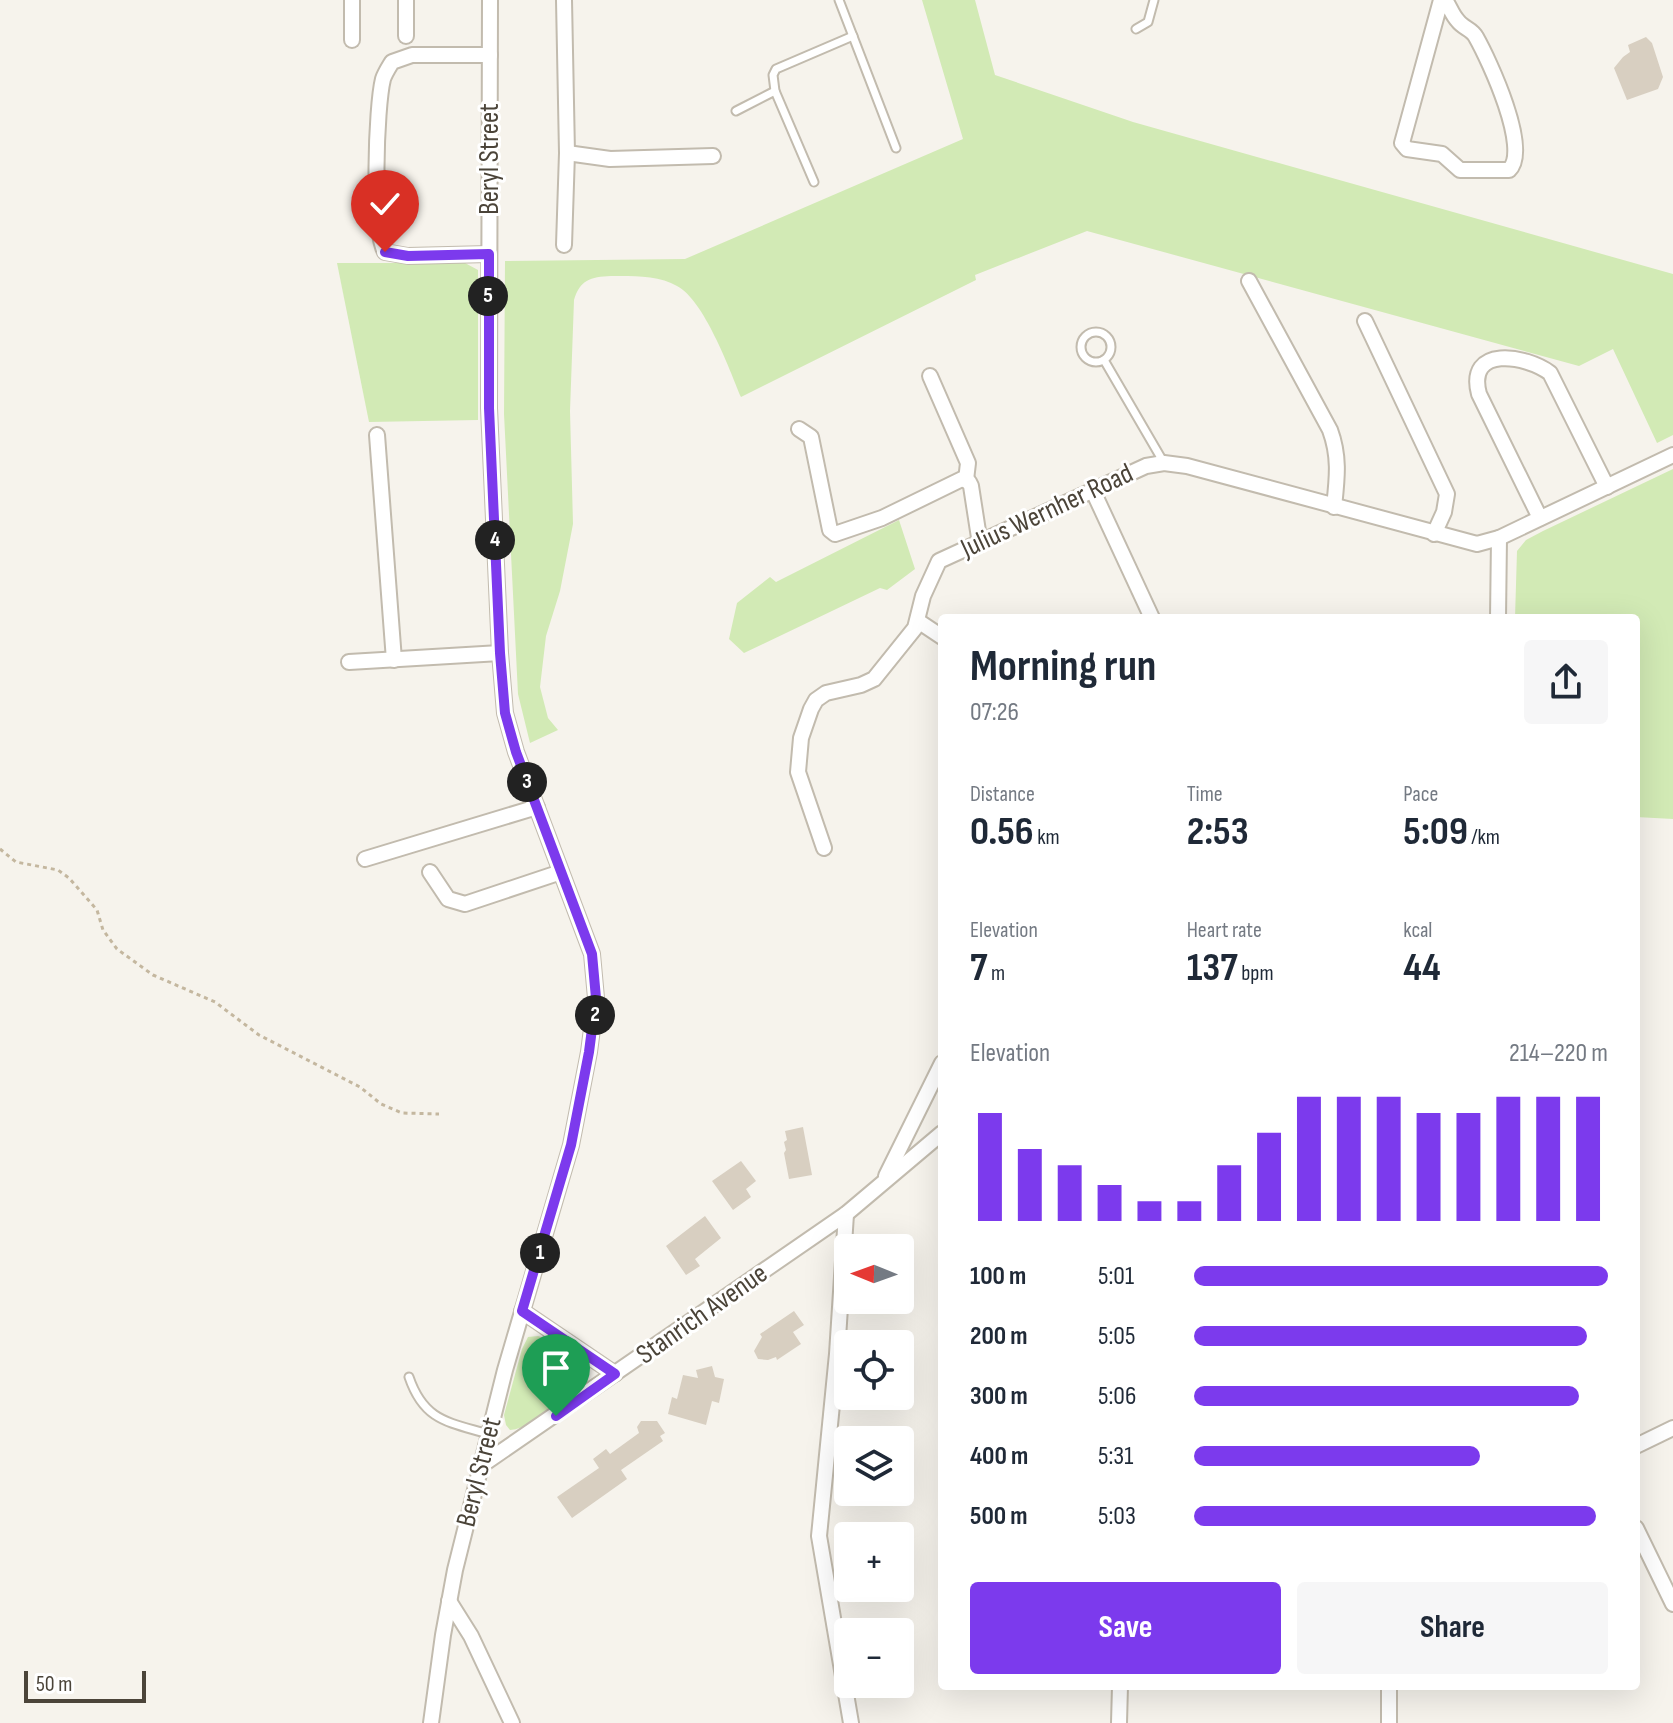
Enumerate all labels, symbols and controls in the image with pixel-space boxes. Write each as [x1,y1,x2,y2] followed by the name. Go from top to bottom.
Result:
[473,103,506,215] street label: Beryl Street
[351,170,419,252] pin
[363,182,407,226] icon: check
[468,276,508,316] pin: 5
[483,282,493,309] text: 5
[955,457,1138,566] street label: Julius Wernher Road
[475,520,515,560] pin: 4
[490,526,500,553] text: 4
[970,640,1156,693] text: Morning run
[1524,640,1608,724] button: share
[970,697,1019,728] text: 07:26
[507,762,547,802] pin: 3
[522,768,532,795] text: 3
[970,781,1035,808] text: Distance
[1187,781,1223,808] text: Time
[1403,781,1438,808] text: Pace
[970,808,1034,856] text: 0.56
[1187,808,1249,856] text: 2:53
[1403,808,1468,856] text: 5:09
[1034,824,1060,851] text: km
[1468,824,1500,851] text: /km
[970,917,1038,944] text: Elevation
[1187,917,1262,944] text: Heart rate
[1403,917,1432,944] text: kcal
[970,944,987,992] text: 7
[1187,944,1238,992] text: 137
[1403,944,1441,992] text: 44
[987,960,1005,987] text: m
[1238,960,1274,987] text: bpm
[575,995,615,1035] pin: 2
[590,1001,600,1028] text: 2
[970,1038,1050,1069] text: Elevation
[1509,1038,1608,1069] text: 214–220 m
[520,1233,560,1273] pin: 1
[834,1234,914,1314] north arrow
[834,1234,914,1698] map controls
[536,1239,544,1266] text: 1
[630,1257,774,1371] street label: Stanrich Avenue
[970,1261,1026,1292] text: 100 m
[1098,1261,1134,1292] text: 5:01
[970,1321,1027,1352] text: 200 m
[1098,1321,1135,1352] text: 5:05
[834,1330,914,1410] button: locate
[522,1334,590,1416] pin
[534,1346,578,1390] icon: arrive
[970,1381,1028,1412] text: 300 m
[1098,1381,1136,1412] text: 5:06
[449,1414,509,1530] street label: Beryl Street
[834,1426,914,1506] button: layers
[970,1441,1028,1472] text: 400 m
[1098,1441,1133,1472] text: 5:31
[970,1501,1027,1532] text: 500 m
[1098,1501,1136,1532] text: 5:03
[834,1522,914,1602] button: +
[970,1582,1281,1674] button: Save
[1297,1582,1608,1674] button: Share
[834,1618,914,1698] button: −
[24,1667,146,1703] scale bar
[36,1671,72,1698] text: 50 m

